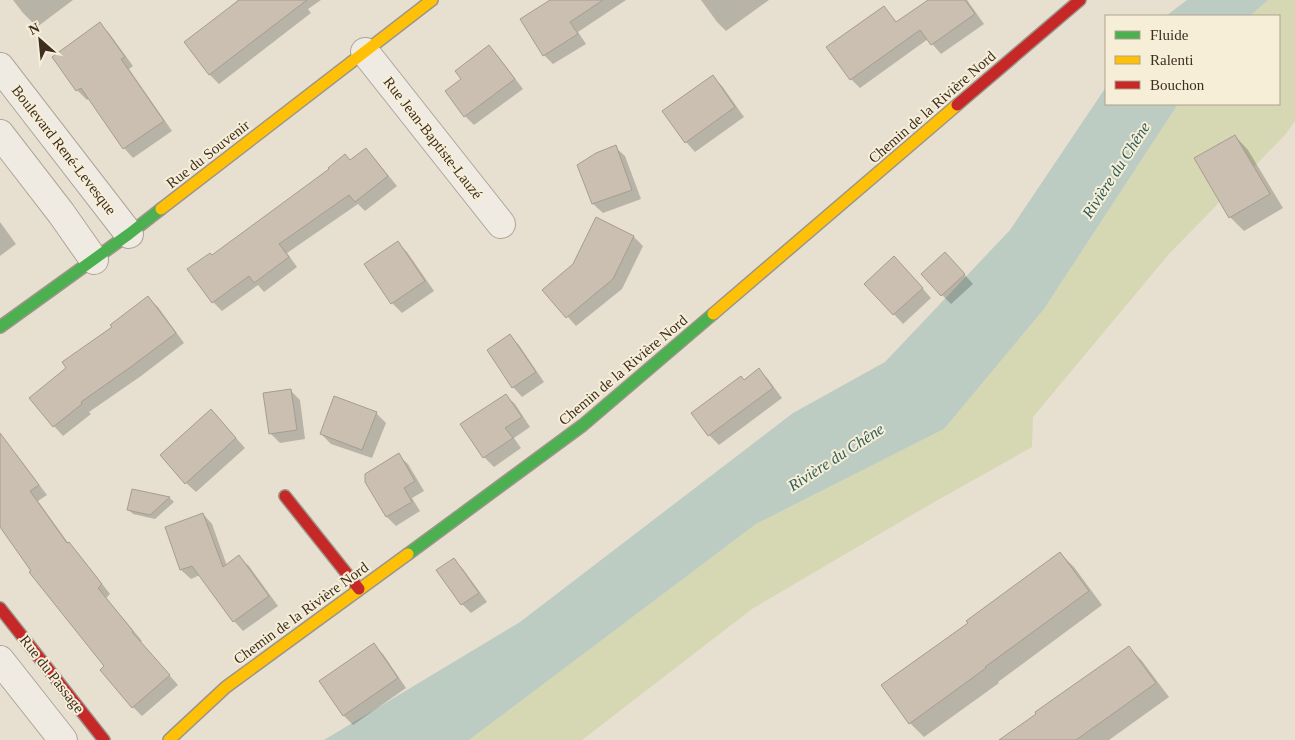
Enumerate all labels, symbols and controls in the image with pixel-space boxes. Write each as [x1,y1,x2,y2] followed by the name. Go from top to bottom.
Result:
[15,15,65,65] north arrow
[1105,15,1280,105] legend
[26,20,42,38] text: N
[1150,27,1189,43] text: Fluide
[865,47,999,166] street label: Chemin de la Rivière Nord
[1150,52,1193,68] text: Ralenti
[380,74,486,202] street label: Rue Jean-Baptiste-Lauzé
[1150,77,1205,93] text: Bouchon
[9,82,120,218] street label: Boulevard René-Levesque
[163,117,253,191] street label: Rue du Souvenir
[1078,119,1153,222] water label: Rivière du Chêne
[556,311,691,428] street label: Chemin de la Rivière Nord
[784,420,887,495] water label: Rivière du Chêne
[231,558,372,667] street label: Chemin de la Rivière Nord
[17,632,87,716] street label: Rue du Passage

